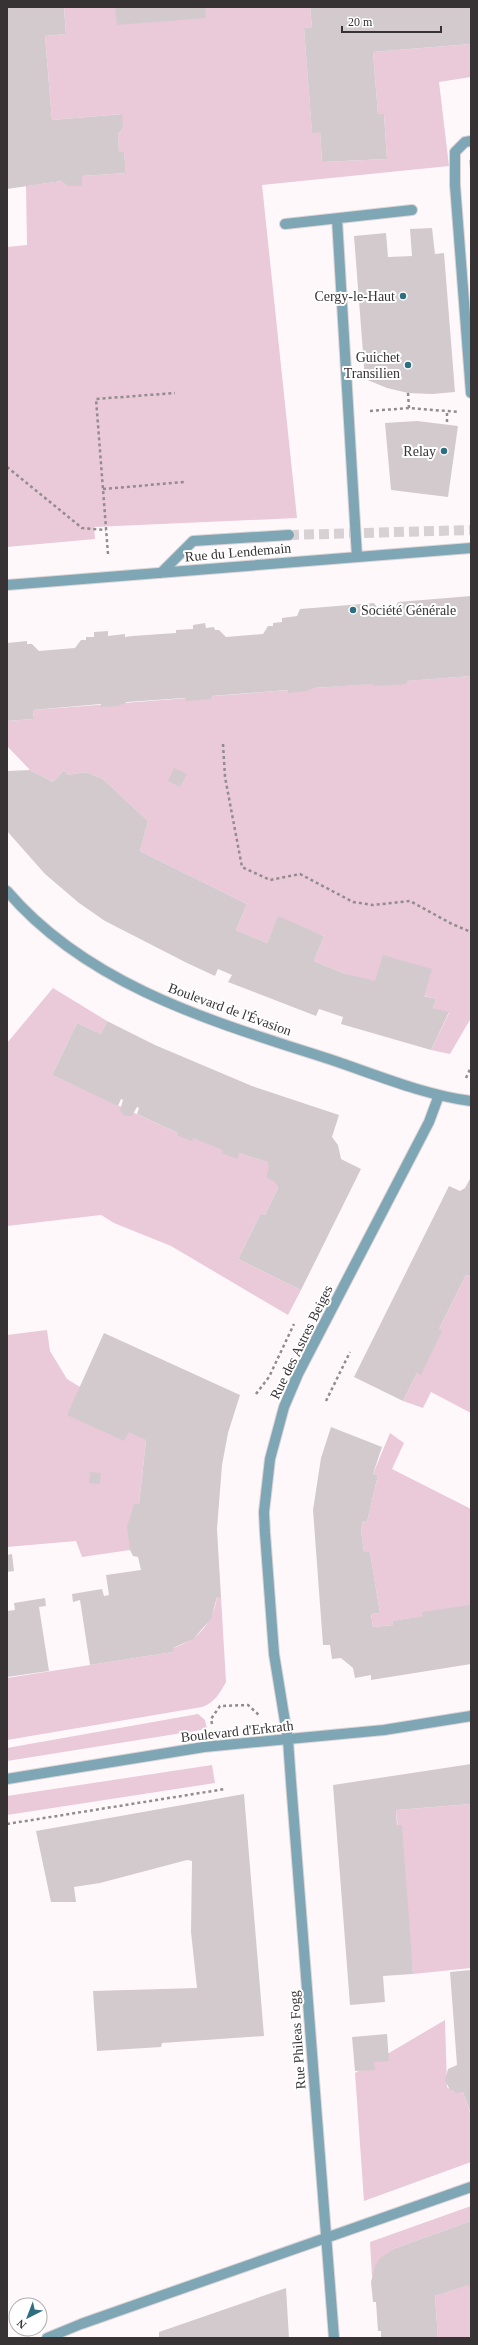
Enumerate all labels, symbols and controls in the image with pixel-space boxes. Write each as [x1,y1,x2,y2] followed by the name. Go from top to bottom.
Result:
[342,8,441,34] scale bar
[348,15,373,29] text: 20 m
[314,289,395,304] place label: Cergy-le-Haut
[398,291,408,301] marker: Cergy-le-Haut
[344,350,400,381] place label: Guichet Transilien
[403,360,413,370] marker: Guichet Transilien
[403,444,436,459] place label: Relay
[439,446,449,456] marker: Relay
[184,540,292,565] street label: Rue du Lendemain
[361,603,456,618] place label: Société Générale
[348,605,358,615] marker: Société Générale
[166,979,294,1039] street label: Boulevard de l'Évasion
[267,1283,336,1402] street label: Rue des Astres Beiges
[180,1718,294,1745] street label: Boulevard d'Erkrath
[287,1990,308,2090] street label: Rue Phileas Fogg
[8,2297,48,2337] north arrow
[14,2317,28,2332] text: N

